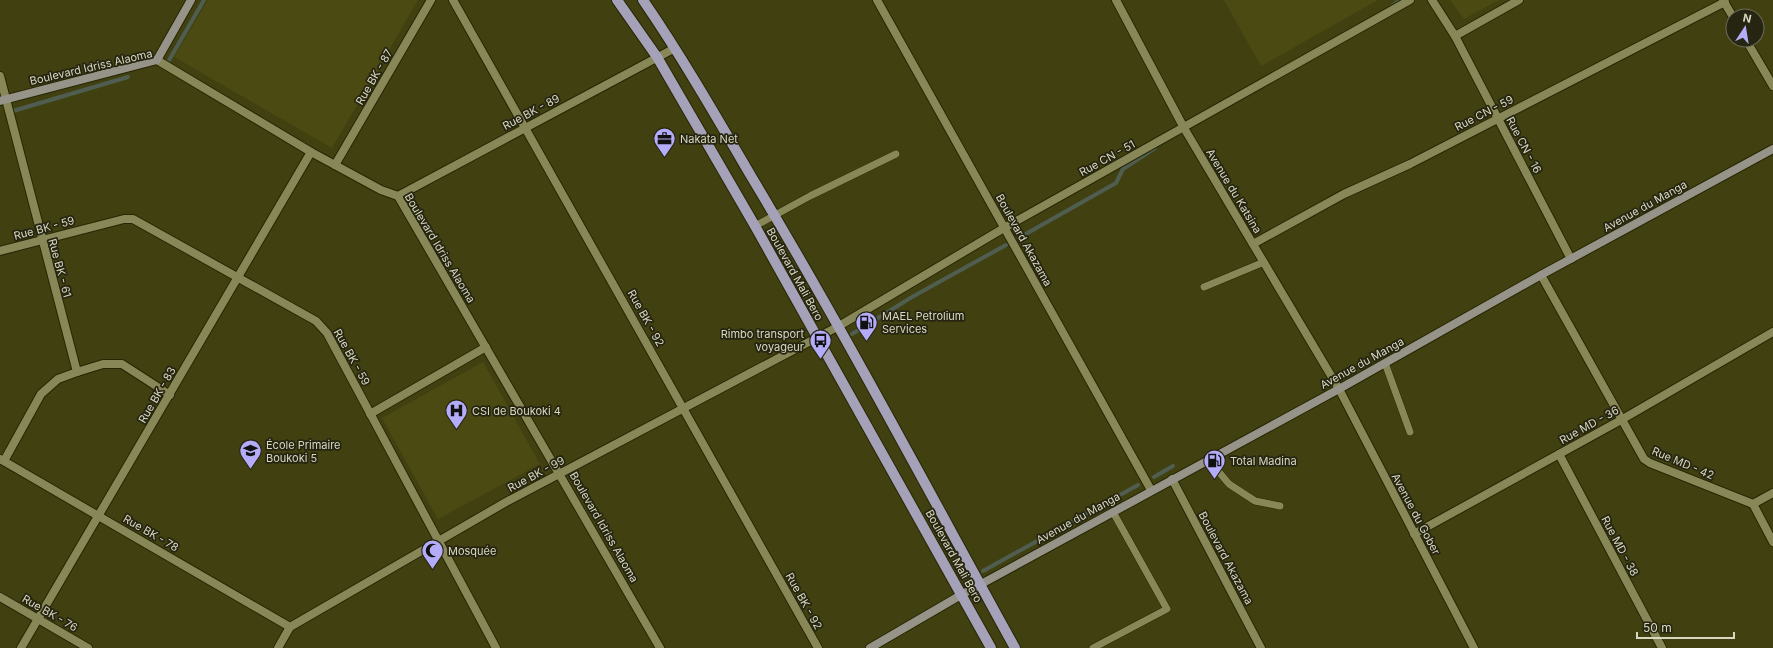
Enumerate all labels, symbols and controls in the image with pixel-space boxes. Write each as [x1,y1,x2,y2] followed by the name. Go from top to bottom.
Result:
[1725,8,1765,48] north arrow
[1742,10,1753,26] text: N
[28,46,154,88] street label: Boulevard Idriss Alaoma
[352,47,396,107] street label: Rue BK - 87
[500,91,562,133] street label: Rue BK - 89
[1452,92,1516,134] street label: Rue CN - 59
[1503,114,1545,176] street label: Rue CN - 16
[652,126,678,159] office icon: Nakata Net
[680,132,738,146] place label: Nakata Net
[1077,137,1137,179] street label: Rue CN - 51
[1203,146,1265,236] street label: Avenue du Katsina
[1601,177,1689,235] street label: Avenue du Manga
[402,191,478,305] street label: Boulevard Idriss Alaoma
[993,192,1055,288] street label: Boulevard Akazama
[12,213,76,243] street label: Rue BK - 59
[764,225,827,323] street label: Boulevard Mali Bero
[45,237,75,299] street label: Rue BK - 61
[625,287,667,349] street label: Rue BK - 92
[854,309,880,342] fuel station icon: MAEL Petrolium Services
[882,309,964,336] place label: MAEL Petrolium Services
[331,326,373,388] street label: Rue BK - 59
[721,327,804,354] place label: Rimbo transport voyageur
[807,327,833,360] bus stop icon: Rimbo transport voyageur
[1318,334,1406,392] street label: Avenue du Manga
[135,364,179,426] street label: Rue BK - 83
[443,398,469,431] hospital icon: CSI de Boukoki 4
[1557,403,1621,447] street label: Rue MD - 36
[472,404,561,418] place label: CSI de Boukoki 4
[237,438,263,471] school or university icon: École Primaire Boukoki 5
[266,438,341,465] place label: École Primaire Boukoki 5
[1650,444,1716,482] street label: Rue MD - 42
[1201,448,1227,481] fuel station icon: Total Madina
[505,453,567,495] street label: Rue BK - 99
[1230,454,1297,468] place label: Total Madina
[567,469,641,585] street label: Boulevard Idriss Alaoma
[1389,471,1443,557] street label: Avenue du Gober
[1034,489,1122,547] street label: Avenue du Manga
[923,507,986,605] street label: Boulevard Mali Bero
[1196,509,1256,607] street label: Boulevard Akazama
[121,511,181,555] street label: Rue BK - 78
[1598,514,1642,579] street label: Rue MD - 38
[420,538,446,571] mosque icon: Mosquée
[448,544,496,558] place label: Mosquée
[783,570,825,632] street label: Rue BK - 92
[20,591,80,635] street label: Rue BK - 76
[1637,614,1734,640] scale bar
[1643,620,1672,635] text: 50 m

